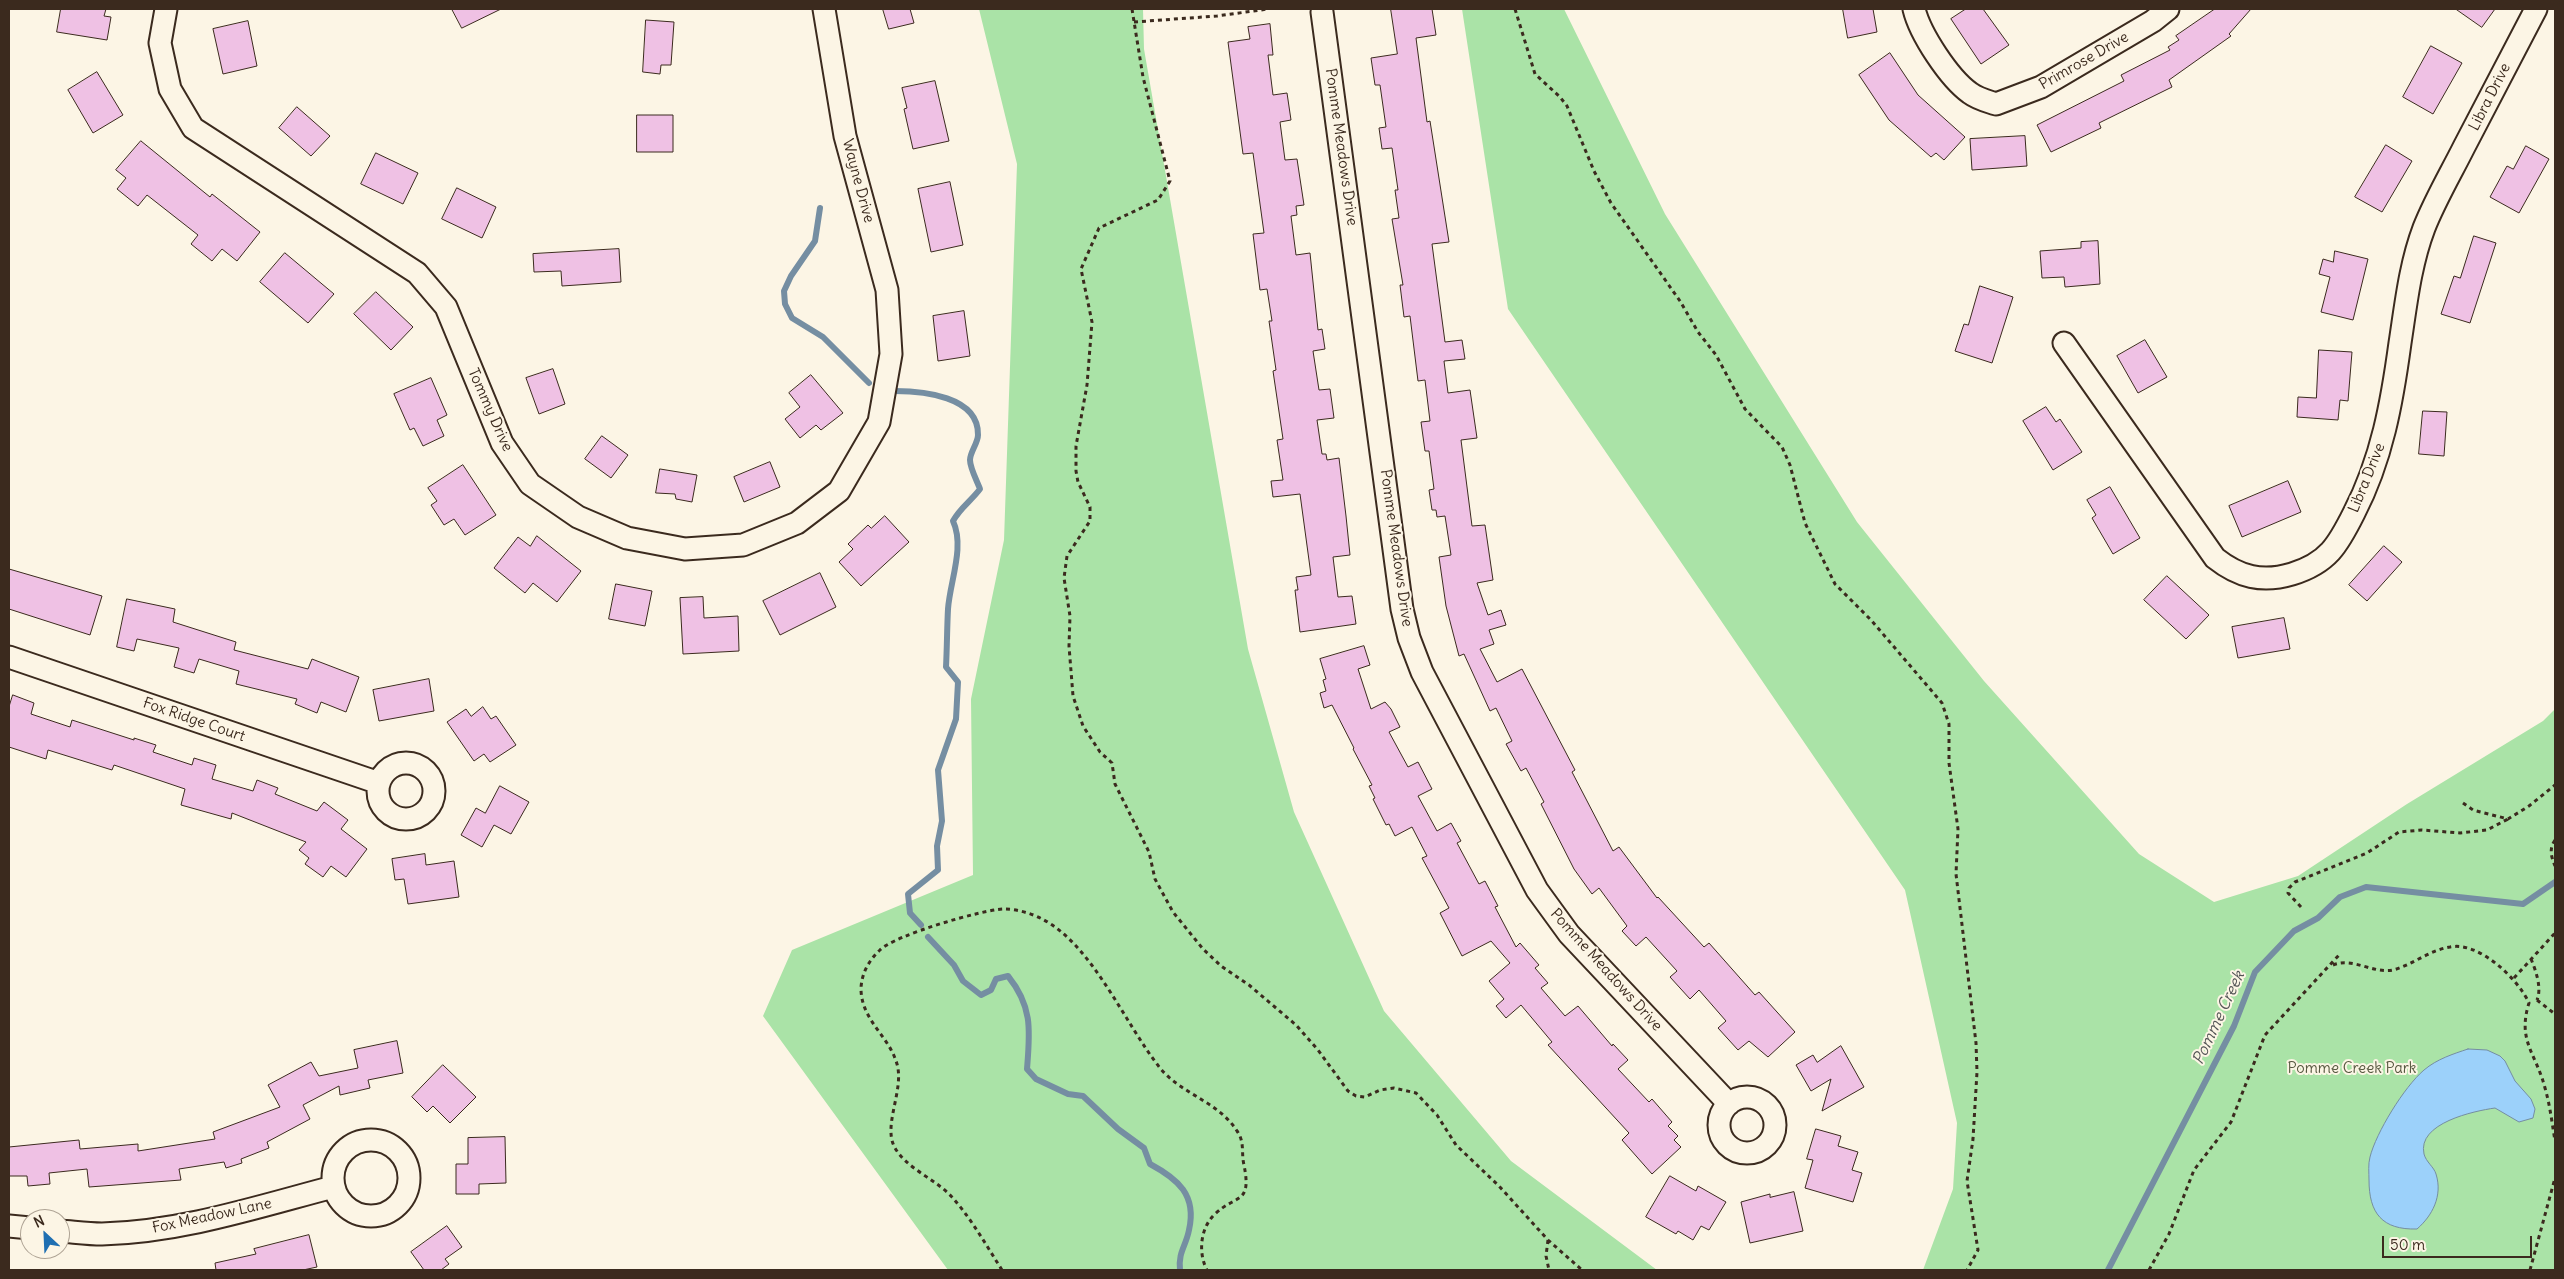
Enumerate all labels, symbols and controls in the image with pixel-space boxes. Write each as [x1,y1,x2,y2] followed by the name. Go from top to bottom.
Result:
[2036,28,2132,94] street label: Primrose Drive
[2465,60,2515,134] street label: Libra Drive
[1321,67,1361,227] street label: Pomme Meadows Drive
[838,137,878,225] street label: Wayne Drive
[464,366,516,454] street label: Tommy Drive
[2345,441,2389,515] street label: Libra Drive
[1376,468,1416,628] street label: Pomme Meadows Drive
[141,694,247,746] street label: Fox Ridge Court
[1546,905,1666,1035] street label: Pomme Meadows Drive
[2189,968,2249,1068] water label: Pomme Creek
[2288,1060,2416,1078] park label: Pomme Creek Park
[151,1195,273,1237] street label: Fox Meadow Lane
[20,1209,70,1259] north arrow
[31,1211,47,1232] text: N
[2384,1226,2534,1258] scale bar
[2390,1235,2425,1254] text: 50 m

